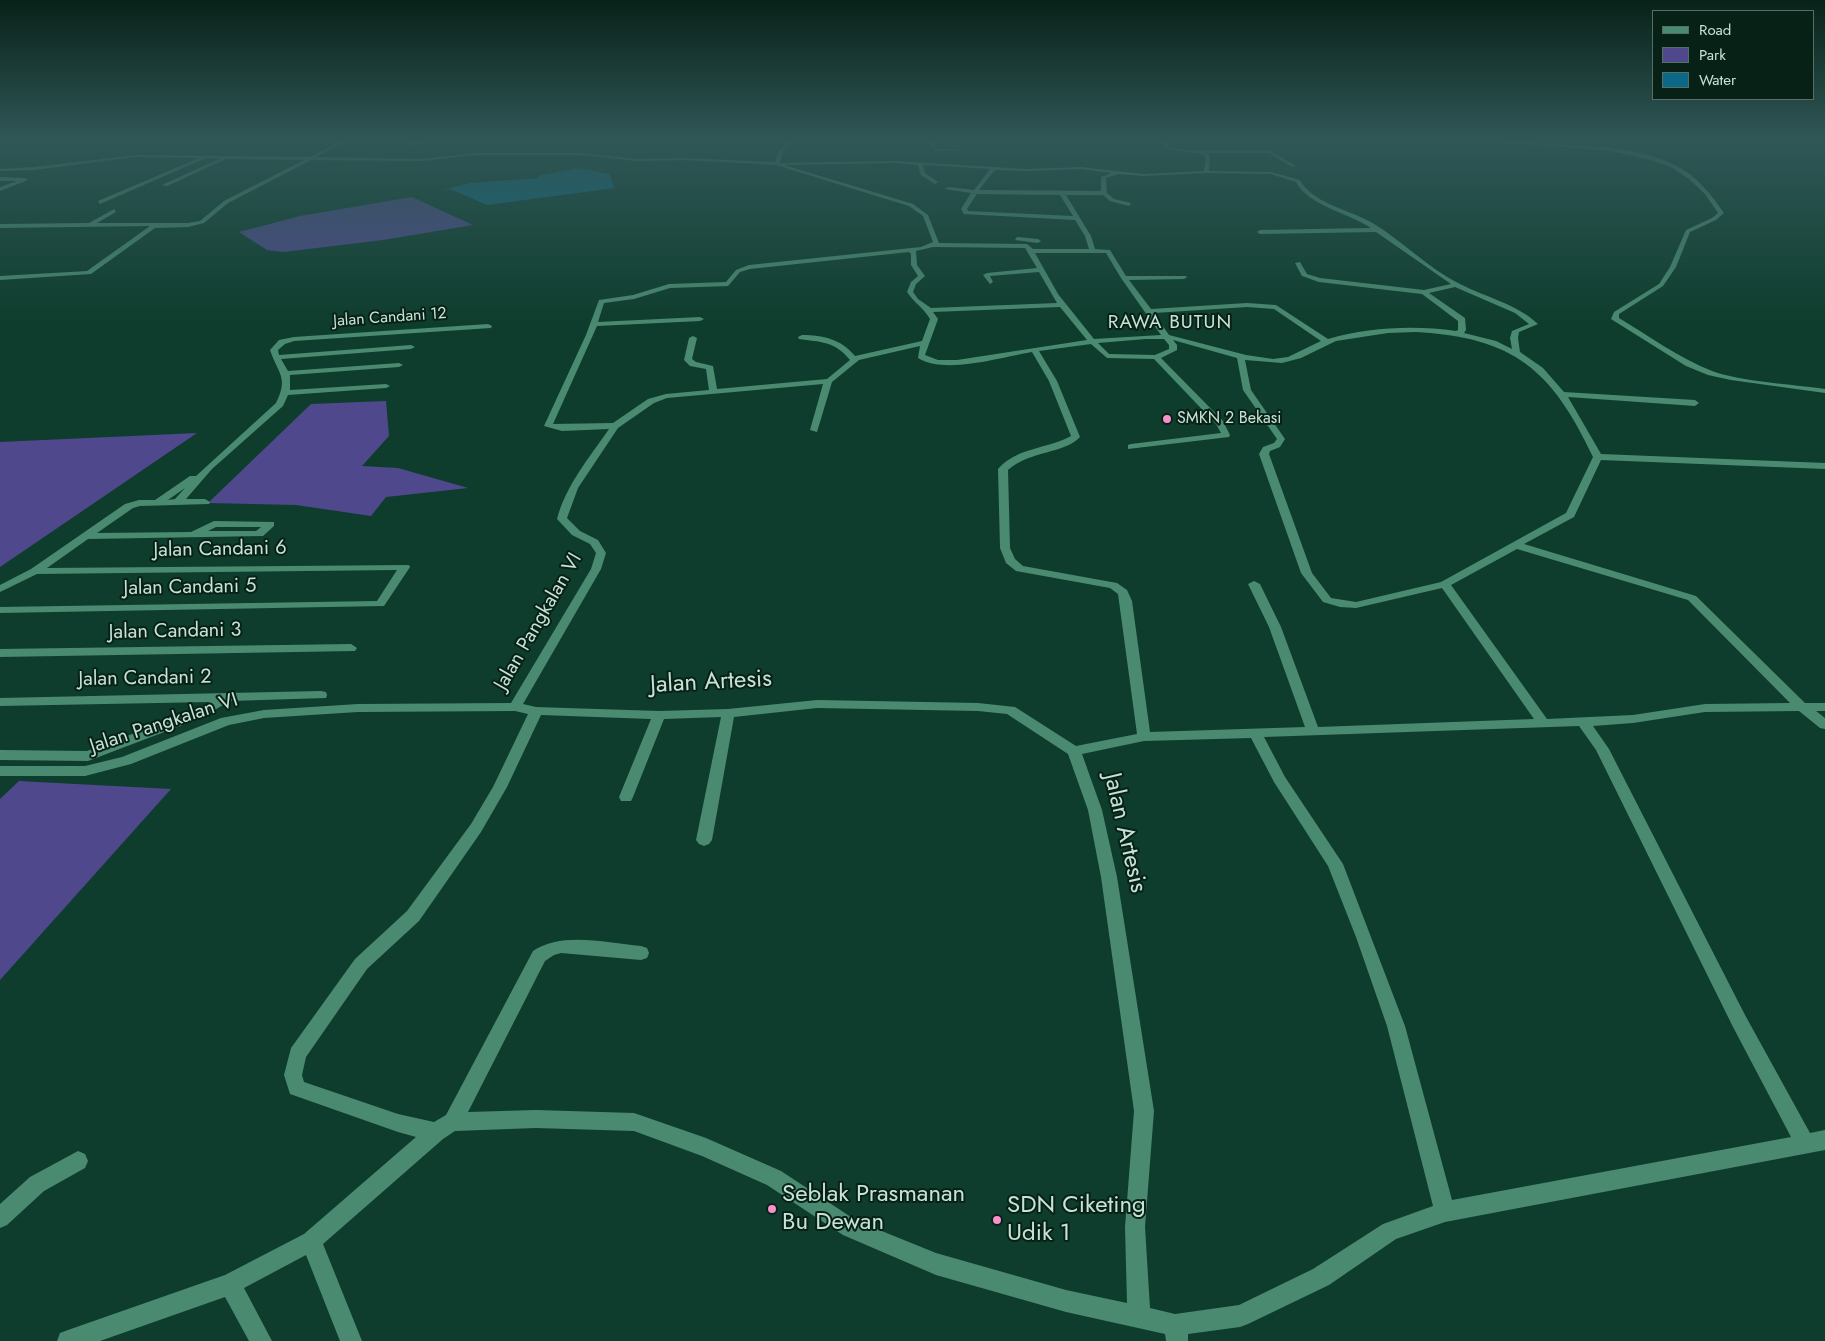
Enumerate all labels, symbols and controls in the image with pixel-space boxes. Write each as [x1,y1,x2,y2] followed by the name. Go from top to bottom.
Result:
[1652,10,1815,100] legend
[1699,19,1731,41] text: Road
[1699,44,1726,66] text: Park
[1699,69,1736,91] text: Water
[333,304,447,332] street label: Jalan Candani 12
[1107,312,1233,334] district label: RAWA BUTUN
[1177,409,1281,429] place label: SMKN 2 Bekasi
[1161,413,1173,425] marker: SMKN 2 Bekasi
[153,537,287,563] street label: Jalan Candani 6
[490,549,588,695] street label: Jalan Pangkalan VI
[123,575,257,601] street label: Jalan Candani 5
[109,619,241,645] street label: Jalan Candani 3
[649,665,773,701] street label: Jalan Artesis
[78,666,212,692] street label: Jalan Candani 2
[87,689,241,759] street label: Jalan Pangkalan VI
[1096,770,1152,896] street label: Jalan Artesis
[782,1181,965,1237] place label: Seblak Prasmanan Bu Dewan
[1007,1192,1146,1248] place label: SDN Ciketing Udik 1
[766,1203,778,1215] marker: Seblak Prasmanan Bu Dewan
[991,1214,1003,1226] marker: SDN Ciketing Udik 1

